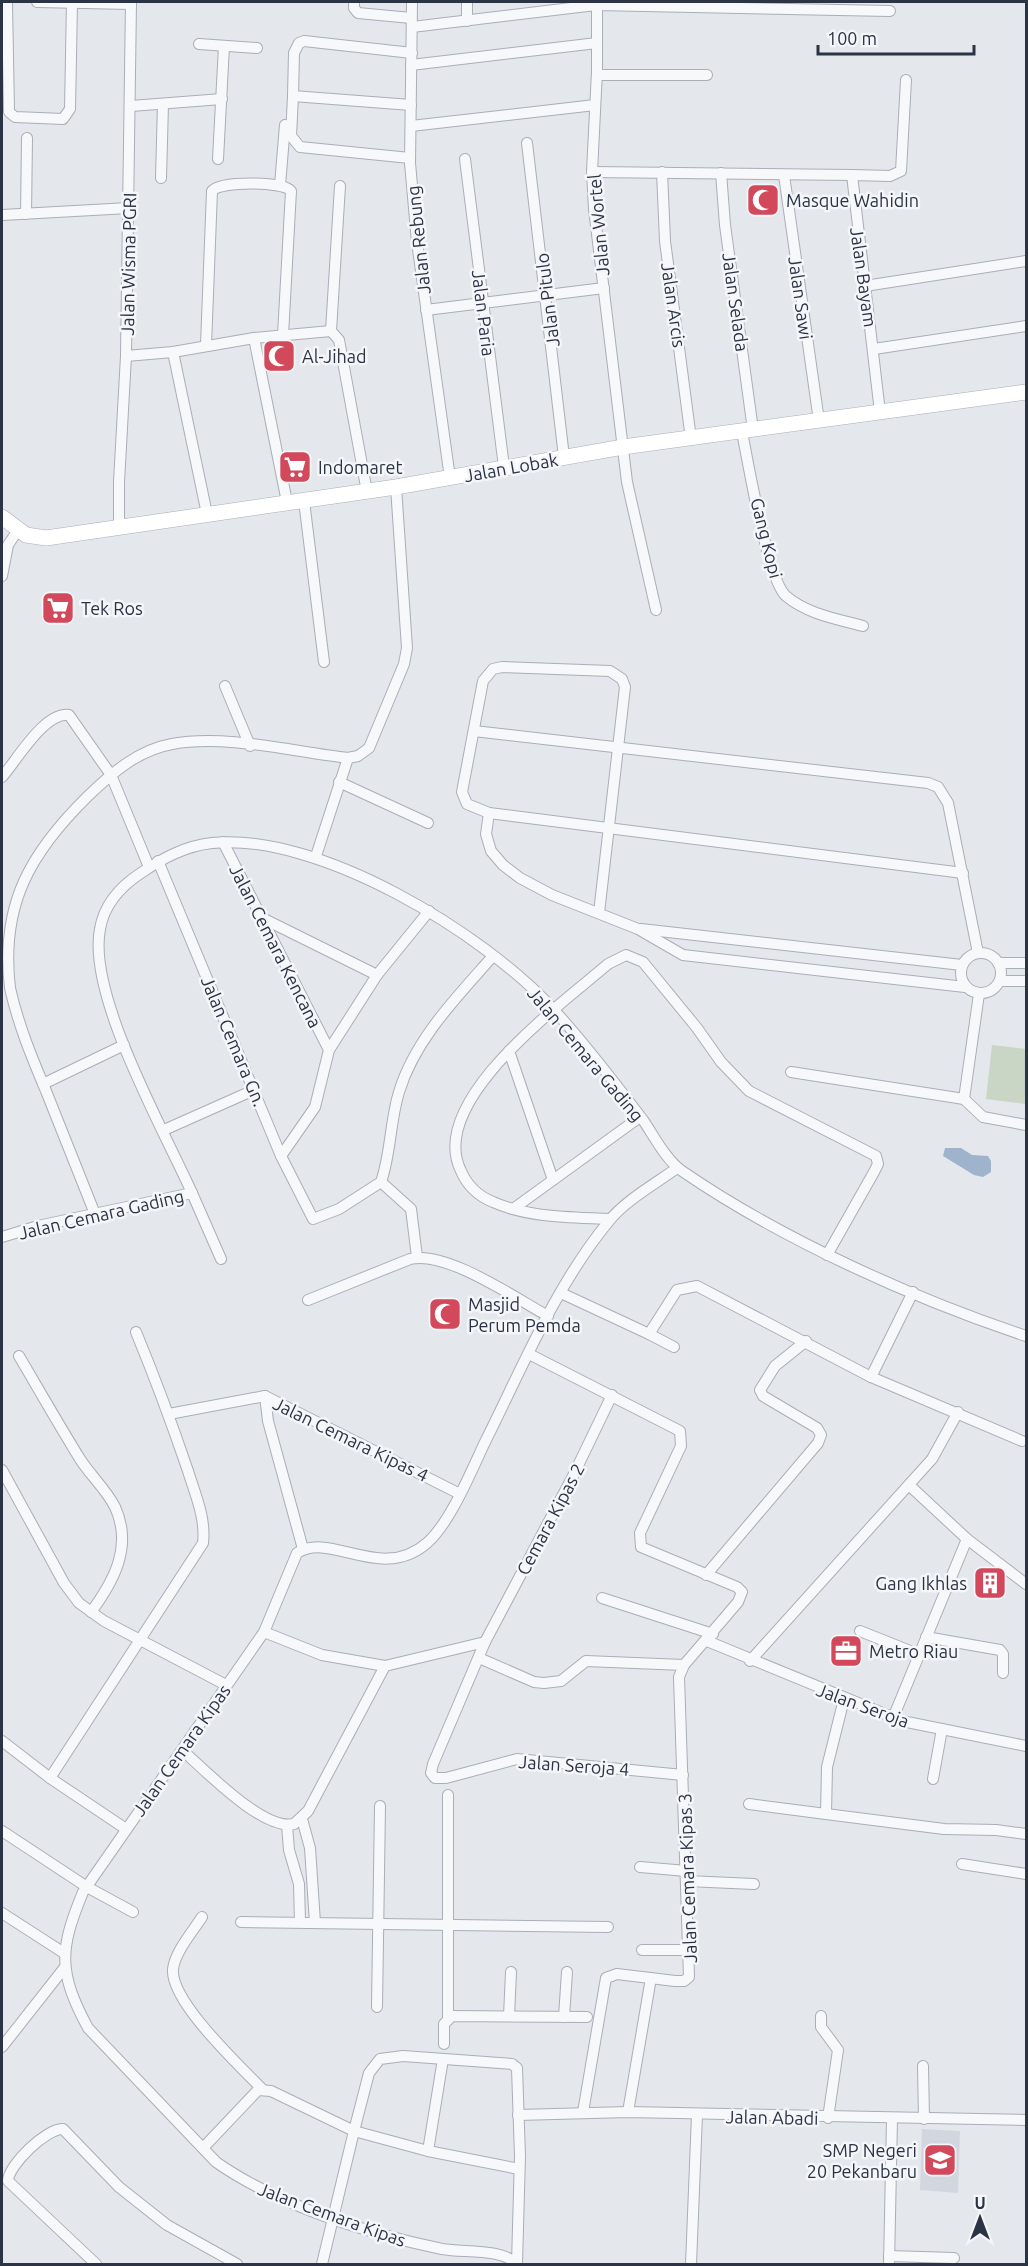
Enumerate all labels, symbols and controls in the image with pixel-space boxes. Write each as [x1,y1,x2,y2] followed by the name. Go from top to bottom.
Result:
[818,18,974,56] scale bar
[827,28,877,48] text: 100 m
[584,173,612,277] street label: Jalan Wortel
[745,182,781,218] mosque icon: Masque Wahidin
[402,185,434,295] street label: Jalan Rebung
[786,190,919,210] place label: Masque Wahidin
[117,192,139,336] street label: Jalan Wisma PGRI
[847,226,881,328] street label: Jalan Bayam
[719,251,753,353] street label: Jalan Selada
[531,252,563,348] street label: Jalan Pitulo
[785,255,817,341] street label: Jalan Sawi
[658,261,690,349] street label: Jalan Arcis
[469,269,499,357] street label: Jalan Paria
[261,338,297,374] mosque icon: Al-Jihad
[302,346,367,366] place label: Al-Jihad
[277,449,313,485] supermarket icon: Indomaret
[462,449,560,485] street label: Jalan Lobak
[318,457,403,477] place label: Indomaret
[747,496,787,580] street label: Gang Kopi
[40,590,76,626] supermarket icon: Tek Ros
[81,598,143,618] place label: Tek Ros
[226,861,326,1031] street label: Jalan Cemara Kencana
[198,973,270,1109] street label: Jalan Cemara Gn.
[524,983,648,1125] street label: Jalan Cemara Gading
[16,1185,186,1243] street label: Jalan Cemara Gading
[468,1294,581,1335] place label: Masjid Perum Pemda
[427,1296,463,1332] mosque icon: Masjid Perum Pemda
[270,1393,432,1485] street label: Jalan Cemara Kipas 4
[512,1460,588,1578] street label: Cemara Kipas 2
[972,1565,1008,1601] building icon: Gang Ikhlas
[875,1573,967,1593] place label: Gang Ikhlas
[828,1633,864,1669] office icon: Metro Riau
[869,1641,958,1661] place label: Metro Riau
[814,1679,912,1731] street label: Jalan Seroja
[128,1680,234,1820] street label: Jalan Cemara Kipas
[518,1751,630,1779] street label: Jalan Seroja 4
[674,1793,700,1963] street label: Jalan Cemara Kipas 3
[725,2106,819,2128] street label: Jalan Abadi
[807,2140,917,2181] place label: SMP Negeri 20 Pekanbaru
[922,2142,958,2178] school or university icon: SMP Negeri 20 Pekanbaru
[255,2178,409,2250] street label: Jalan Cemara Kipas
[950,2188,1010,2248] north arrow
[974,2194,986,2212] text: U

